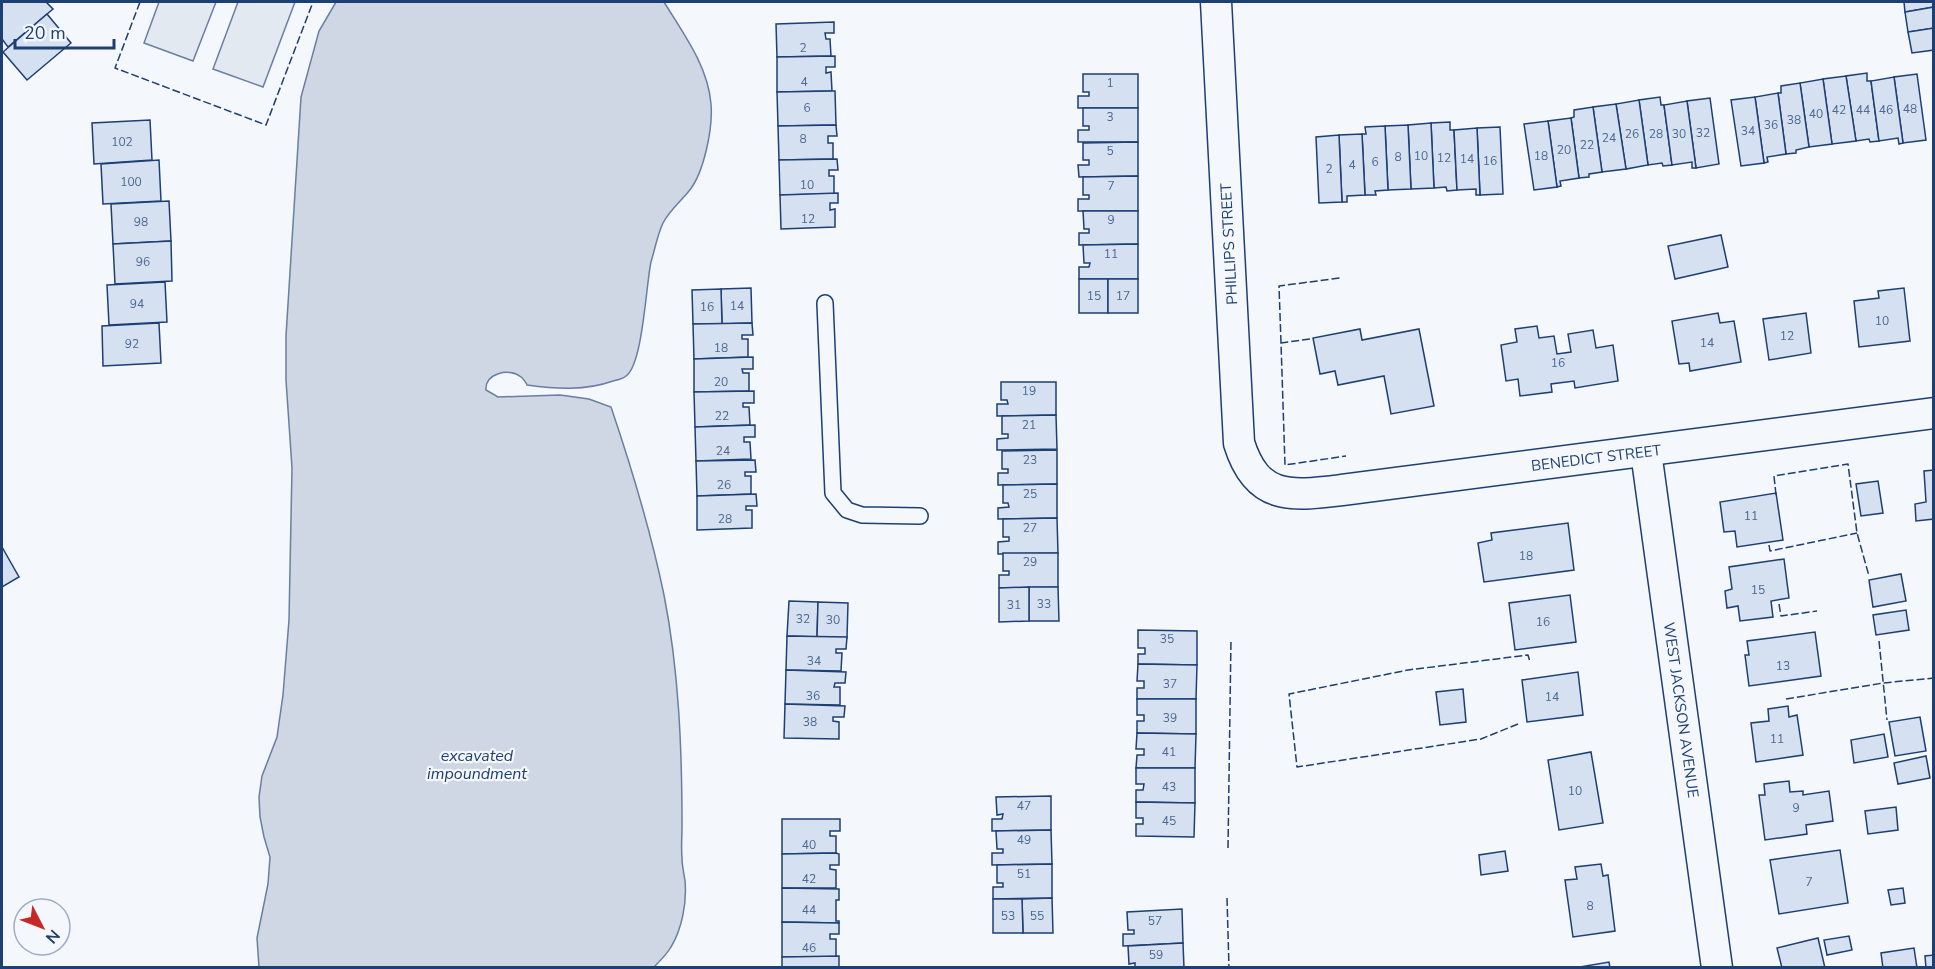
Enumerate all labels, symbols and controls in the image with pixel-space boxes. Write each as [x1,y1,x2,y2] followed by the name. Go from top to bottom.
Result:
[15,12,114,50] scale bar
[24,21,66,45] text: 20 m
[799,40,807,56] house number: 2
[800,74,808,90] house number: 4
[1106,75,1114,91] house number: 1
[803,100,811,116] house number: 6
[1903,101,1917,117] house number: 48
[1832,102,1846,118] house number: 42
[1856,102,1870,118] house number: 44
[1879,102,1893,118] house number: 46
[1809,106,1823,122] house number: 40
[1106,109,1114,125] house number: 3
[1787,112,1801,128] house number: 38
[1764,117,1778,133] house number: 36
[1741,123,1755,139] house number: 34
[1696,125,1710,141] house number: 32
[1625,126,1639,142] house number: 26
[1649,126,1663,142] house number: 28
[1672,126,1686,142] house number: 30
[1602,130,1616,146] house number: 24
[799,131,807,147] house number: 8
[111,134,133,150] house number: 102
[1580,137,1594,153] house number: 22
[1557,142,1571,158] house number: 20
[1106,143,1114,159] house number: 5
[1414,148,1428,164] house number: 10
[1534,148,1548,164] house number: 18
[1394,149,1402,165] house number: 8
[1437,150,1451,166] house number: 12
[1460,151,1474,167] house number: 14
[1483,153,1497,169] house number: 16
[1371,154,1379,170] house number: 6
[1348,157,1356,173] house number: 4
[1325,161,1333,177] house number: 2
[120,174,142,190] house number: 100
[800,177,814,193] house number: 10
[1107,178,1115,194] house number: 7
[1216,183,1242,305] street label: PHILLIPS STREET
[801,211,815,227] house number: 12
[1107,212,1115,228] house number: 9
[134,214,148,230] house number: 98
[1104,246,1118,262] house number: 11
[136,254,150,270] house number: 96
[1087,288,1101,304] house number: 15
[1116,288,1130,304] house number: 17
[130,296,144,312] house number: 94
[730,298,744,314] house number: 14
[700,299,714,315] house number: 16
[1875,313,1889,329] house number: 10
[1780,328,1794,344] house number: 12
[1700,335,1714,351] house number: 14
[125,336,139,352] house number: 92
[714,340,728,356] house number: 18
[1551,355,1565,371] house number: 16
[714,374,728,390] house number: 20
[1022,383,1036,399] house number: 19
[715,408,729,424] house number: 22
[1022,417,1036,433] house number: 21
[1530,440,1662,476] street label: BENEDICT STREET
[716,443,730,459] house number: 24
[1023,452,1037,468] house number: 23
[717,477,731,493] house number: 26
[1023,486,1037,502] house number: 25
[1744,508,1758,524] house number: 11
[718,511,732,527] house number: 28
[1023,520,1037,536] house number: 27
[1519,548,1533,564] house number: 18
[1023,554,1037,570] house number: 29
[1751,582,1765,598] house number: 15
[1037,596,1051,612] house number: 33
[1007,597,1021,613] house number: 31
[796,611,810,627] house number: 32
[826,612,840,628] house number: 30
[1536,614,1550,630] house number: 16
[1659,621,1703,799] street label: WEST JACKSON AVENUE
[1160,631,1174,647] house number: 35
[807,653,821,669] house number: 34
[1776,658,1790,674] house number: 13
[1163,676,1177,692] house number: 37
[806,688,820,704] house number: 36
[1545,689,1559,705] house number: 14
[1163,710,1177,726] house number: 39
[803,714,817,730] house number: 38
[1770,731,1784,747] house number: 11
[1162,744,1176,760] house number: 41
[427,745,527,785] water label: excavated impoundment
[1162,779,1176,795] house number: 43
[1568,783,1582,799] house number: 10
[1017,798,1031,814] house number: 47
[1792,800,1800,816] house number: 9
[1162,813,1176,829] house number: 45
[1017,832,1031,848] house number: 49
[802,837,816,853] house number: 40
[1017,866,1031,882] house number: 51
[802,871,816,887] house number: 42
[1805,874,1813,890] house number: 7
[12,897,72,957] north arrow
[1586,898,1594,914] house number: 8
[802,902,816,918] house number: 44
[1001,908,1015,924] house number: 53
[1030,908,1044,924] house number: 55
[1148,913,1162,929] house number: 57
[40,925,65,948] text: N
[802,940,816,956] house number: 46
[1149,947,1163,963] house number: 59

